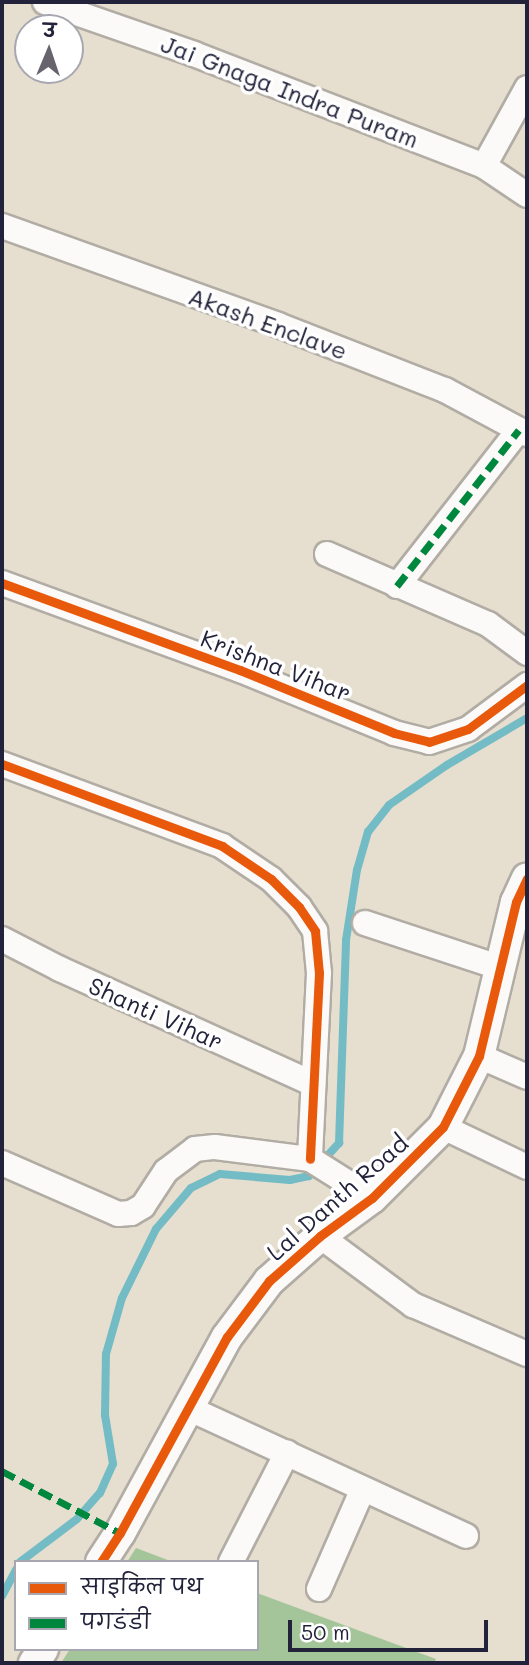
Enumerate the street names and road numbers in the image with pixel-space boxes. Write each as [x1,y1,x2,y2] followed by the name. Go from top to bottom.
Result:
[157,29,423,153] street label: Jai Gnaga Indra Puram
[185,281,351,365] street label: Akash Enclave
[197,623,355,707] street label: Krishna Vihar
[84,971,228,1055] street label: Shanti Vihar
[261,1128,413,1266] street label: Lal Danth Road

